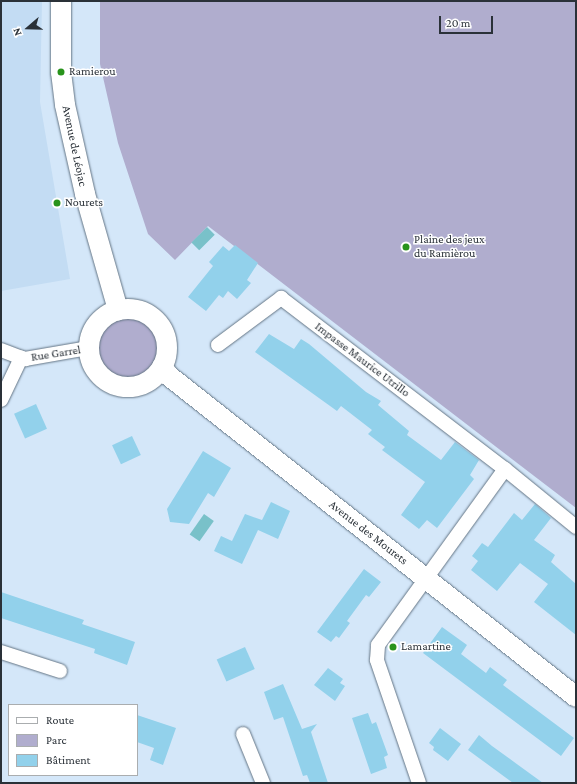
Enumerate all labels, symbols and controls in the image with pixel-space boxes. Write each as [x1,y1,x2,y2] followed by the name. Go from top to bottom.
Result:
[8,8,48,48] north arrow
[441,8,495,34] scale bar
[446,16,470,30] text: 20 m
[10,27,24,38] text: N
[69,65,116,79] place label: Ramierou
[56,67,66,77] marker: Ramierou
[58,104,90,188] street label: Avenue de Léojac
[65,196,103,210] place label: Nourets
[52,198,62,208] marker: Nourets
[414,233,485,261] place label: Plaine des jeux du Ramièrou
[401,242,411,252] marker: Plaine des jeux du Ramièrou
[312,320,412,400] street label: Impasse Maurice Utrillo
[30,343,82,365] street label: Rue Garrel
[326,498,410,568] street label: Avenue des Mourets
[401,640,451,654] place label: Lamartine
[388,642,398,652] marker: Lamartine
[8,704,138,776] legend
[46,713,74,727] text: Route
[46,733,66,747] text: Parc
[46,753,91,767] text: Bâtiment

